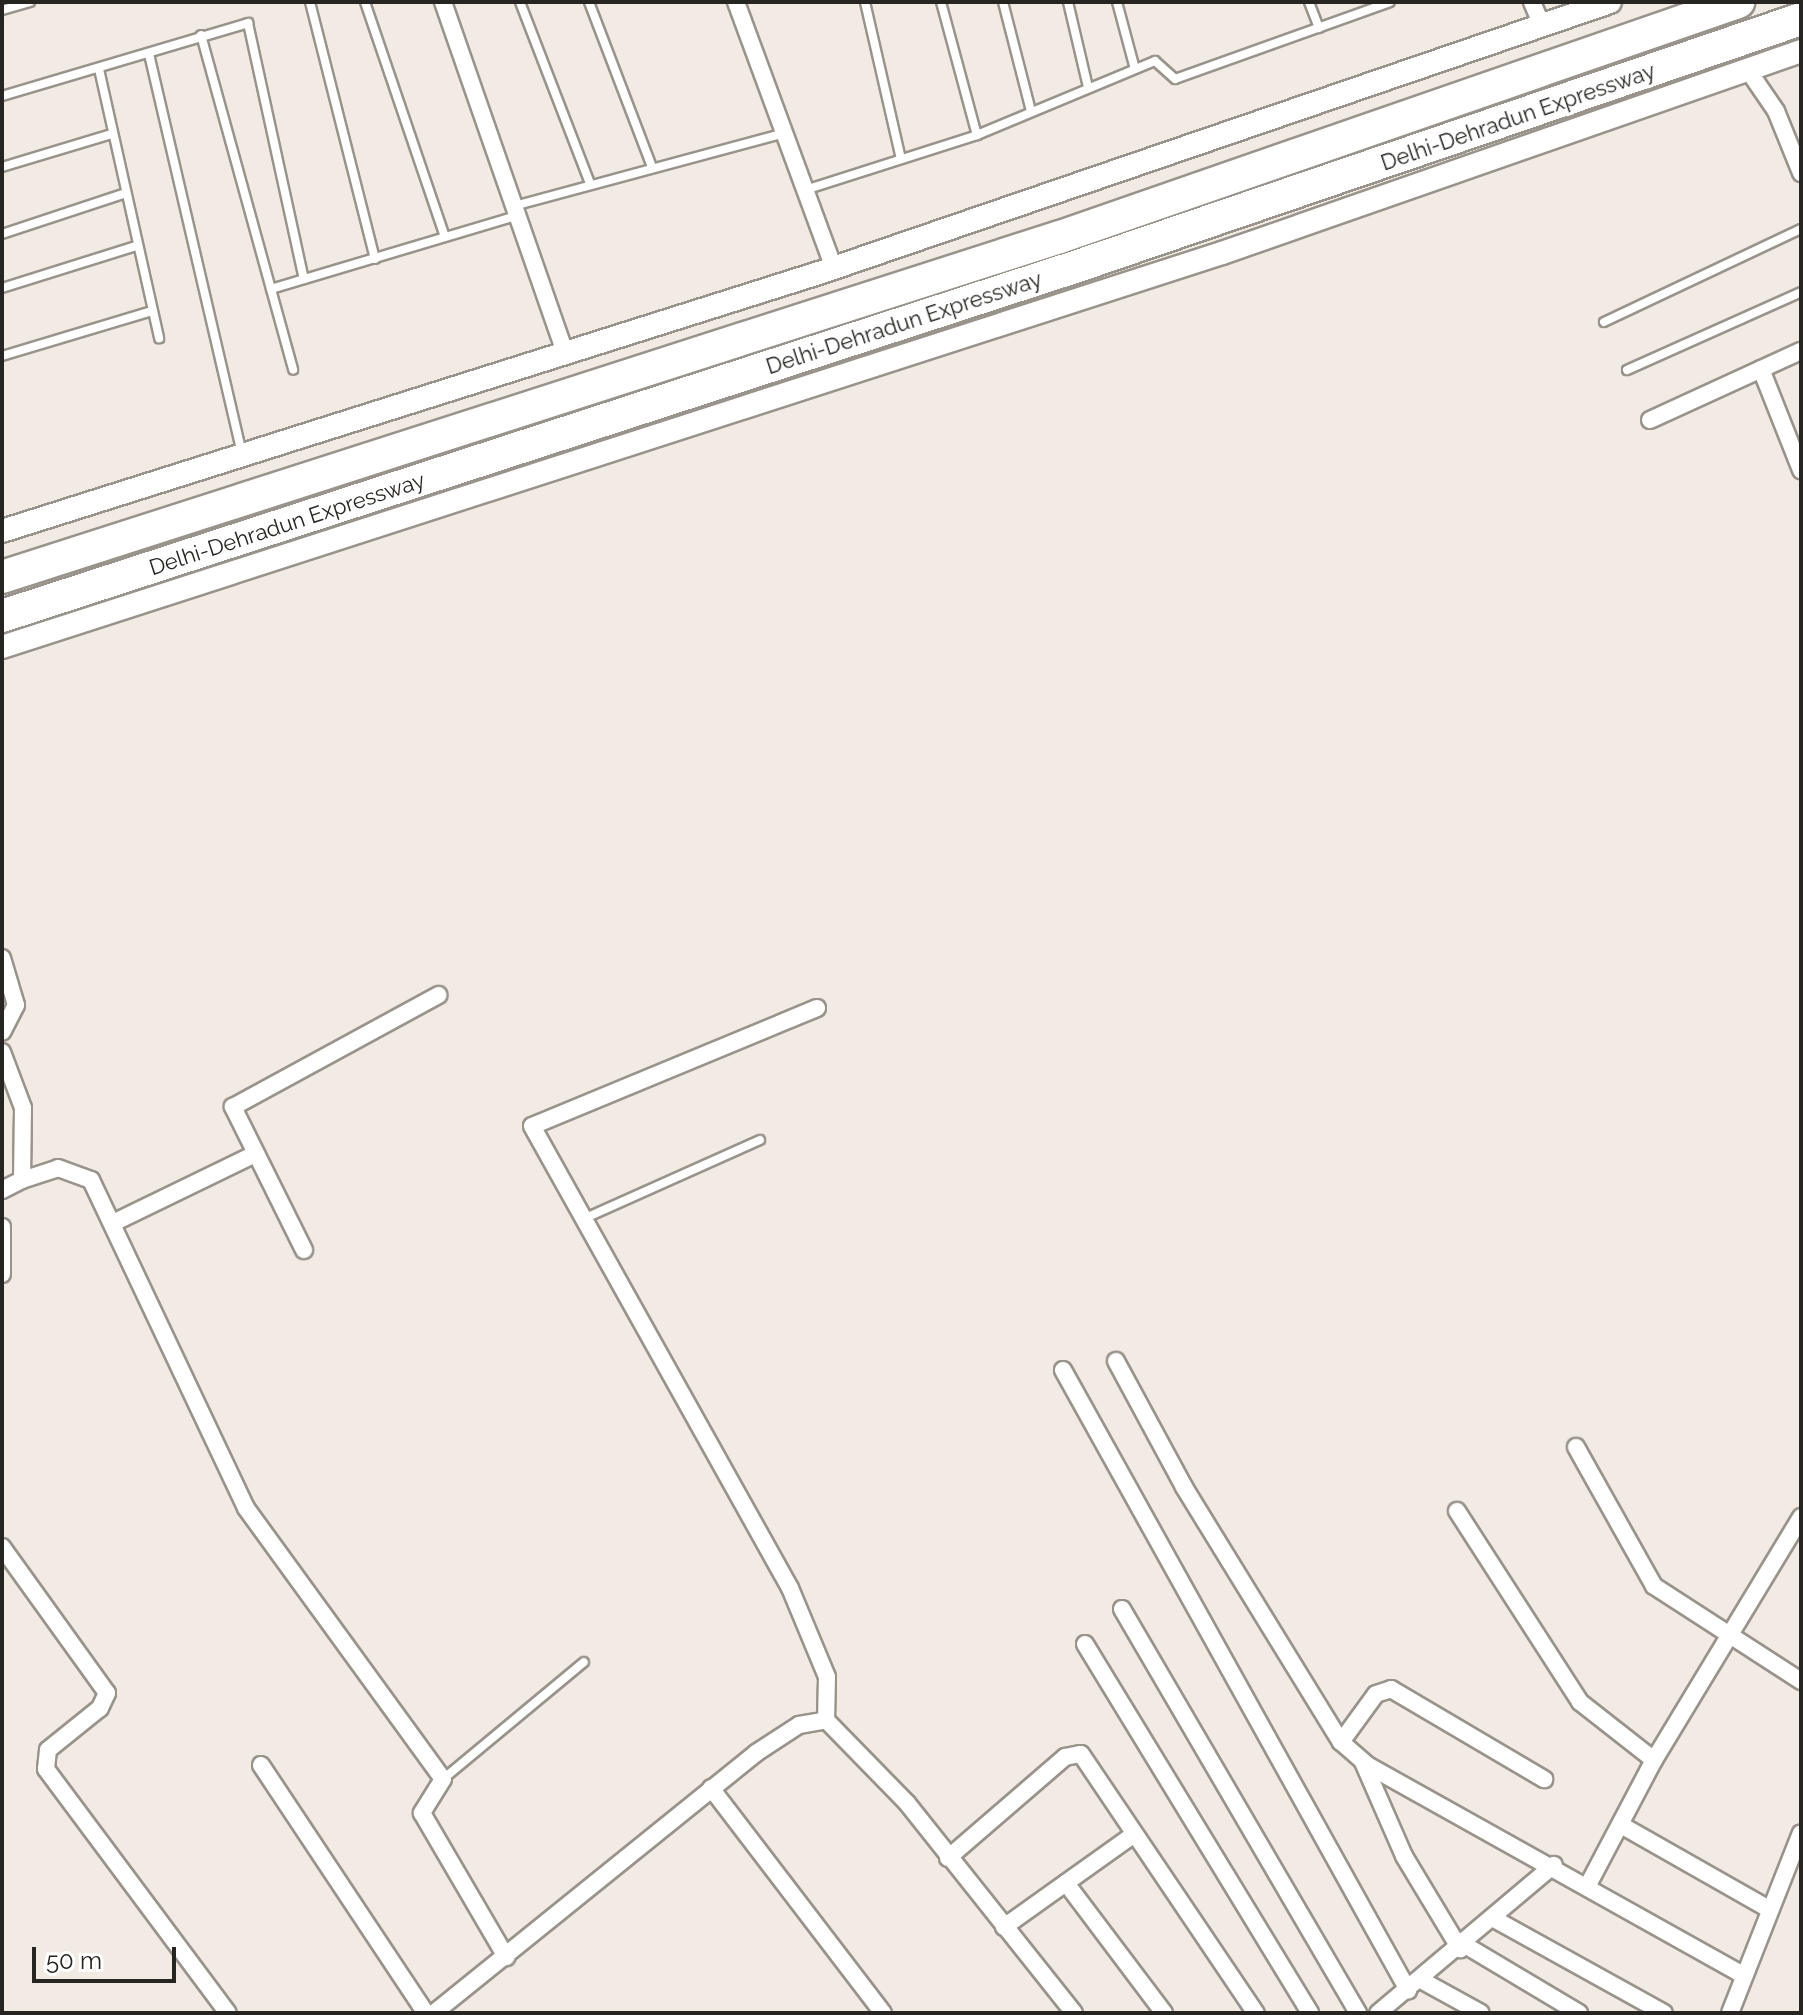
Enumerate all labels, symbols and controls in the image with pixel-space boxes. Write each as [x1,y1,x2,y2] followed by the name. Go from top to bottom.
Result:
[1377,58,1659,176] street label: Delhi-Dehradun Expressway
[763,266,1045,380] street label: Delhi-Dehradun Expressway
[146,467,428,581] street label: Delhi-Dehradun Expressway
[36,1931,180,1981] scale bar
[46,1946,102,1975] text: 50 m

